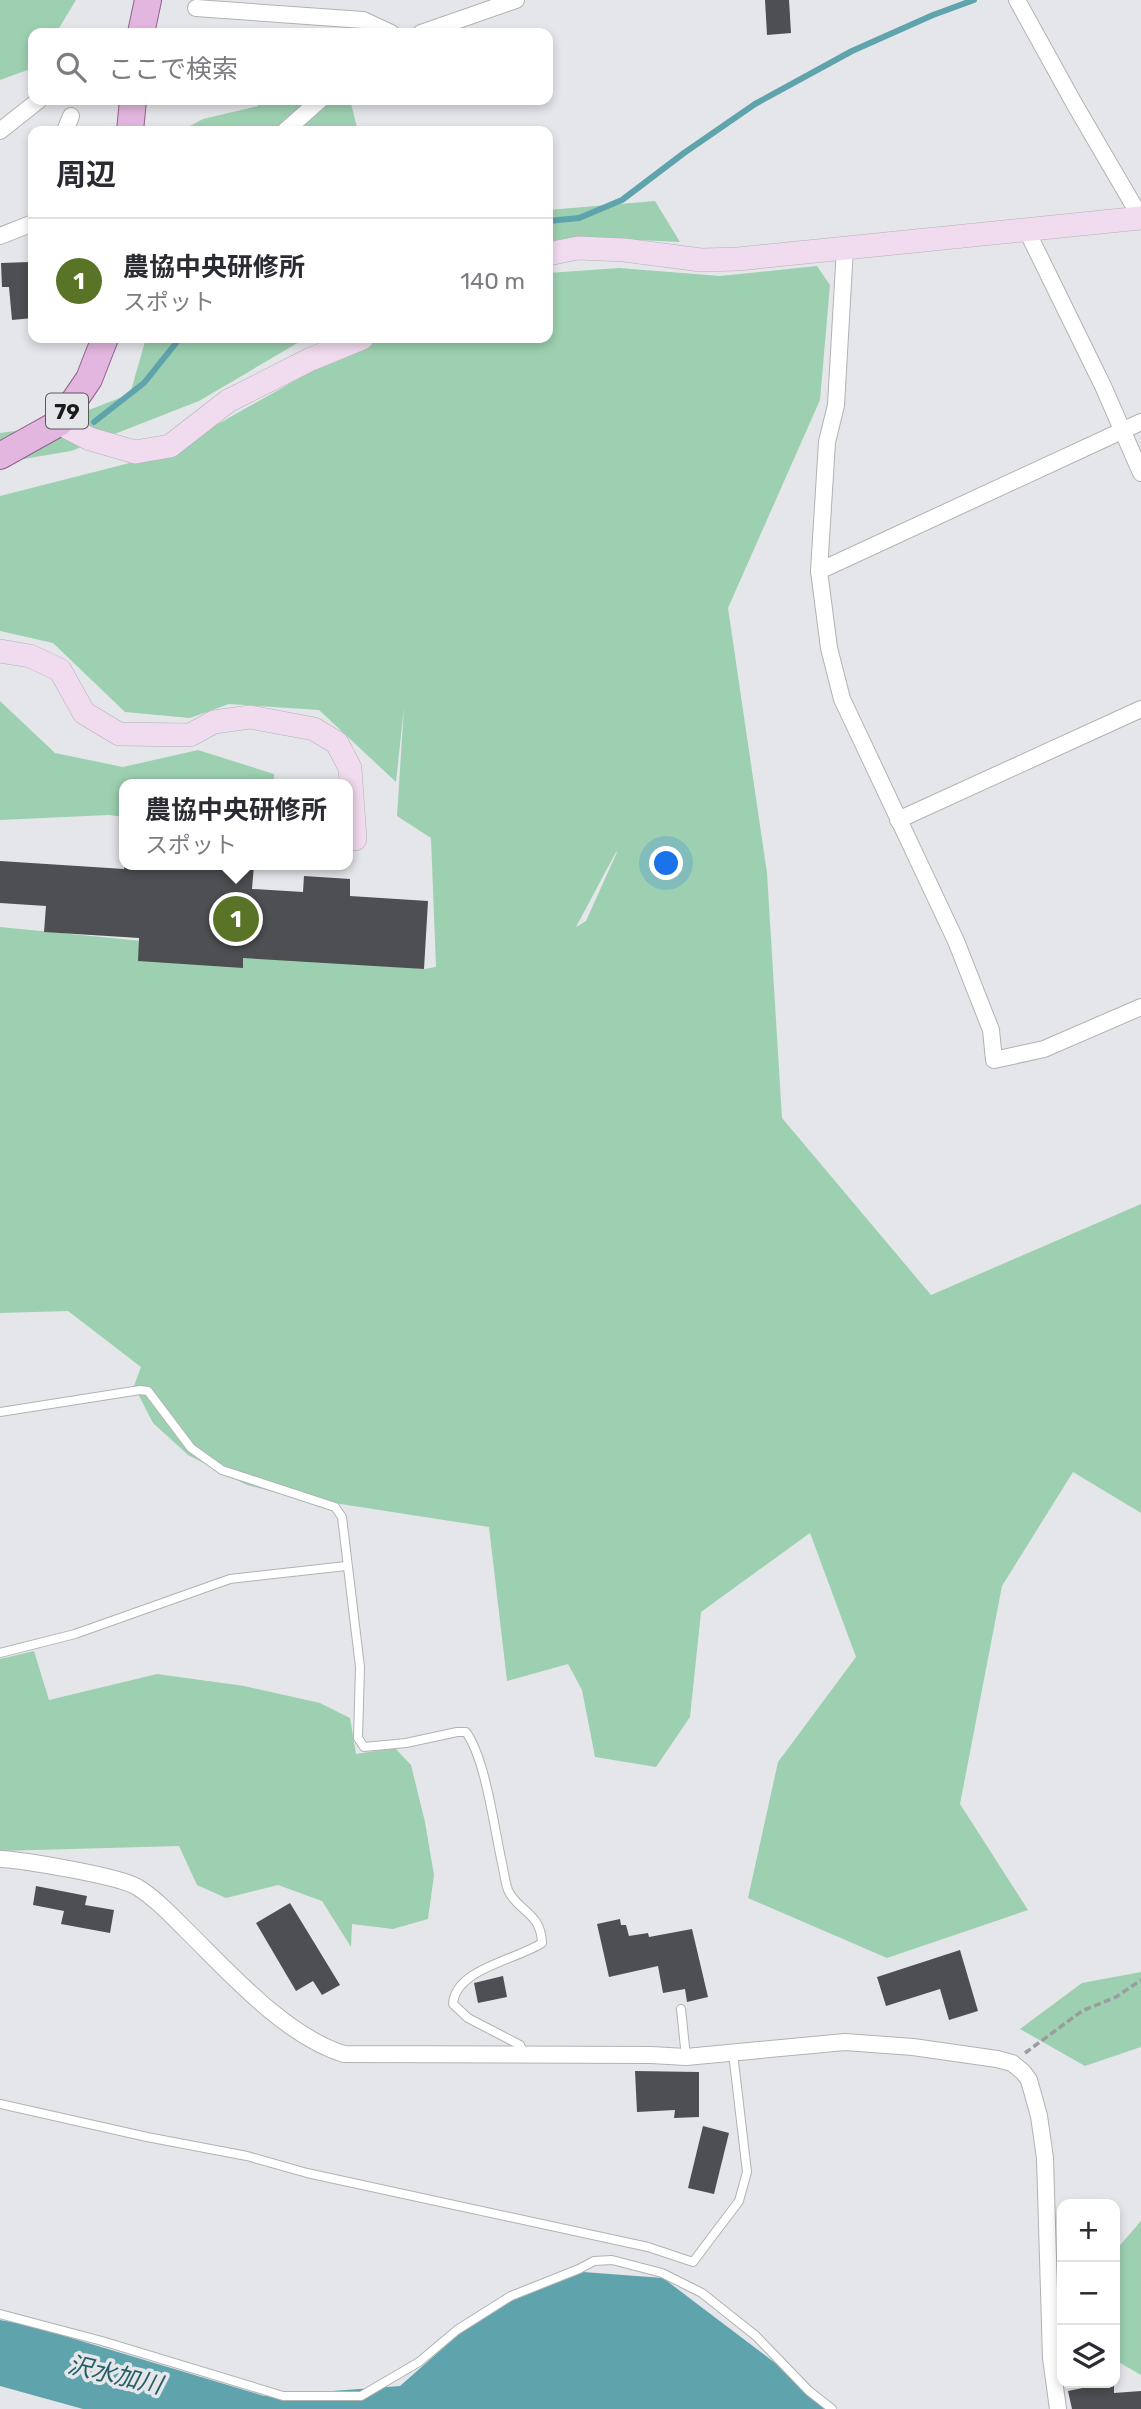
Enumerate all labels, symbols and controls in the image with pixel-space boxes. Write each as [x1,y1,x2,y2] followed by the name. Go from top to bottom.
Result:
[28,28,553,105] search box
[52,48,90,86] icon: search
[108,54,238,85] text: ここで検索
[56,157,116,193] text: 周辺
[123,252,305,283] text: 農協中央研修所
[73,267,85,295] text: 1
[460,267,525,295] text: 140 m
[123,288,215,316] text: スポット
[46,394,88,428] road number: 79
[119,779,353,870] popup
[145,795,327,826] text: 農協中央研修所
[145,831,237,859] text: スポット
[649,846,683,880] your location
[213,893,259,945] pin: 1
[1057,2199,1120,2388] map controls
[1057,2199,1120,2262] button: +
[1057,2262,1120,2325] button: −
[1057,2325,1120,2388] button: layers
[65,2351,168,2400] water label: 沢水加川

